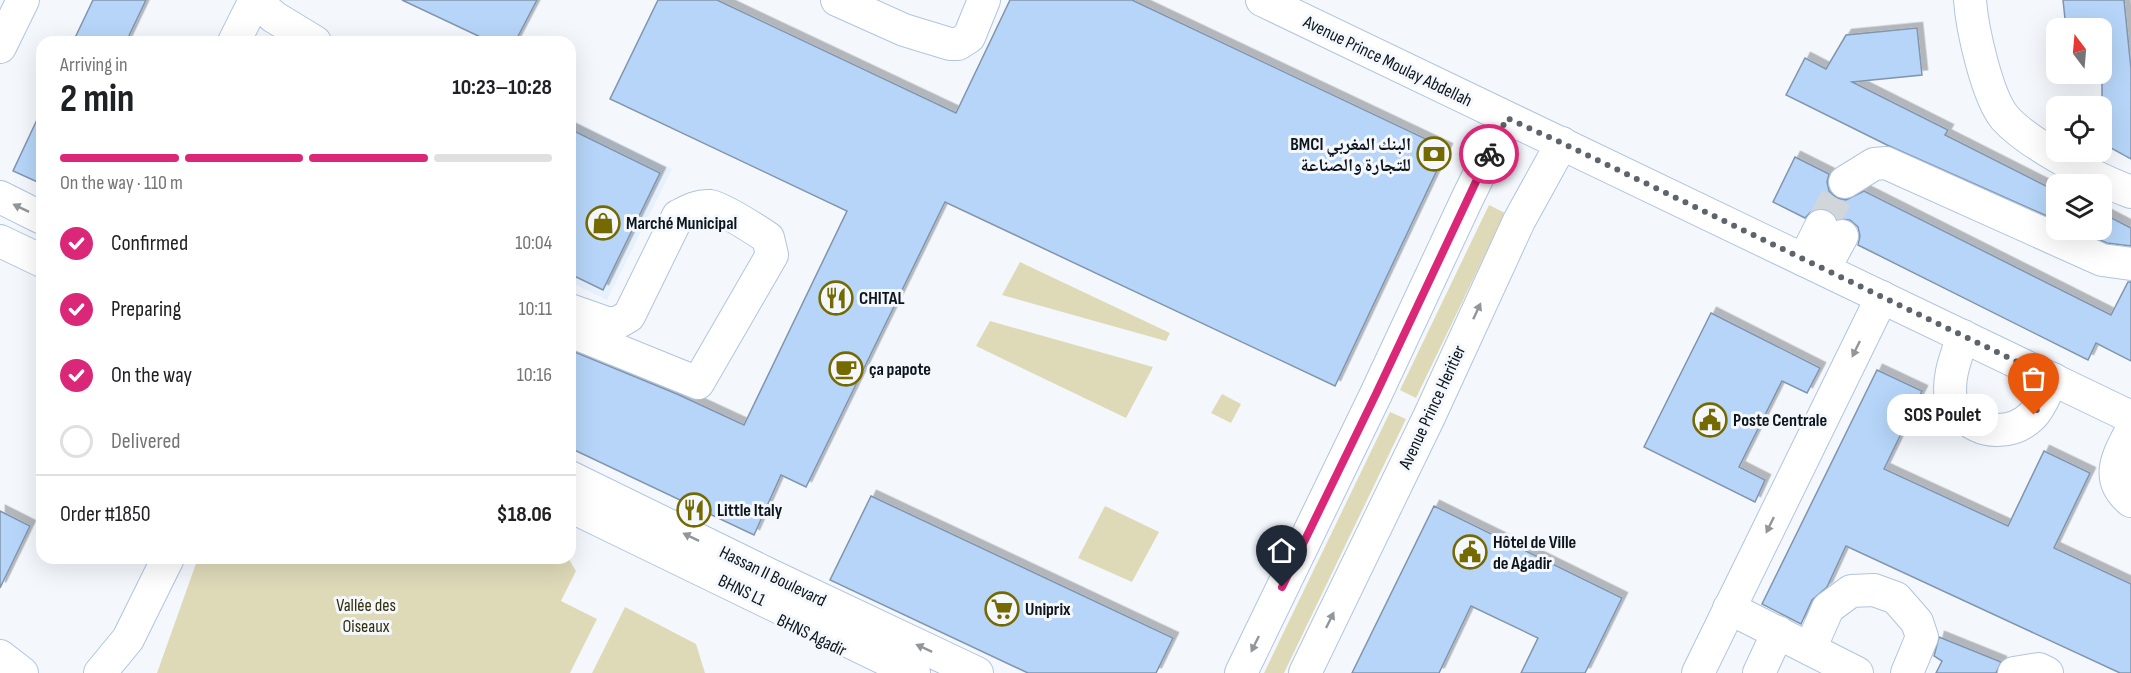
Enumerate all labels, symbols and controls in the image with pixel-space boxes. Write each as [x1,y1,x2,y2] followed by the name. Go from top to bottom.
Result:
[1299,11,1476,111] street label: Avenue Prince Moulay Abdellah
[2046,18,2112,84] north arrow
[2046,18,2112,240] map controls
[60,53,128,77] text: Arriving in
[452,74,552,101] text: 10:23–10:28
[60,76,134,123] text: 2 min
[2046,96,2112,162] button: locate
[1459,124,1519,184] courier
[1290,134,1411,176] place label: BMCI البنك المغربي للتجارة والصناعة
[1416,136,1452,172] bank icon: BMCI البنك المغربي للتجارة والصناعة
[1473,138,1506,171] icon: bike
[60,171,183,195] text: On the way · 110 m
[2046,174,2112,240] button: layers
[12,203,30,213] one-way arrow
[585,205,621,241] shop icon: Marché Municipal
[626,213,737,234] place label: Marché Municipal
[60,227,93,260] icon: check
[111,230,188,257] text: Confirmed
[515,231,552,255] text: 10:04
[818,280,854,316] restaurant icon: CHITAL
[859,288,905,309] place label: CHITAL
[60,293,93,326] icon: check
[111,296,181,323] text: Preparing
[519,297,552,321] text: 10:11
[1472,302,1482,320] one-way arrow
[1851,341,1860,358] one-way arrow
[1394,342,1470,473] street label: Avenue Prince Heritier
[828,351,864,387] cafe icon: ça papote
[2008,353,2059,415] pin
[60,359,93,392] icon: check
[869,359,931,380] place label: ça papote
[111,362,192,389] text: On the way
[2017,362,2050,395] icon: bag
[517,363,552,387] text: 10:16
[1887,394,1998,436] callout: SOS Poulet
[1692,402,1728,438] public building icon: Poste Centrale
[1904,403,1981,427] text: SOS Poulet
[1733,410,1827,431] place label: Poste Centrale
[111,428,180,455] text: Delivered
[676,492,712,528] restaurant icon: Little Italy
[717,500,783,521] place label: Little Italy
[60,501,151,528] text: Order #1850
[496,501,552,528] text: $18.06
[1765,516,1775,533] one-way arrow
[1256,525,1307,587] pin
[682,532,700,542] one-way arrow
[1493,532,1576,574] place label: Hôtel de Ville de Agadir
[1265,534,1298,567] icon: home
[1452,534,1488,570] public building icon: Hôtel de Ville de Agadir
[716,542,829,611] street label: Hassan II Boulevard
[715,570,769,611] street label: BHNS L1
[984,591,1020,627] supermarket icon: Uniprix
[336,595,396,637] park label: Vallée des Oiseaux
[1025,599,1071,620] place label: Uniprix
[774,610,850,661] street label: BHNS Agadir
[1326,612,1335,629] one-way arrow
[1250,636,1259,653] one-way arrow
[915,643,932,652] one-way arrow

